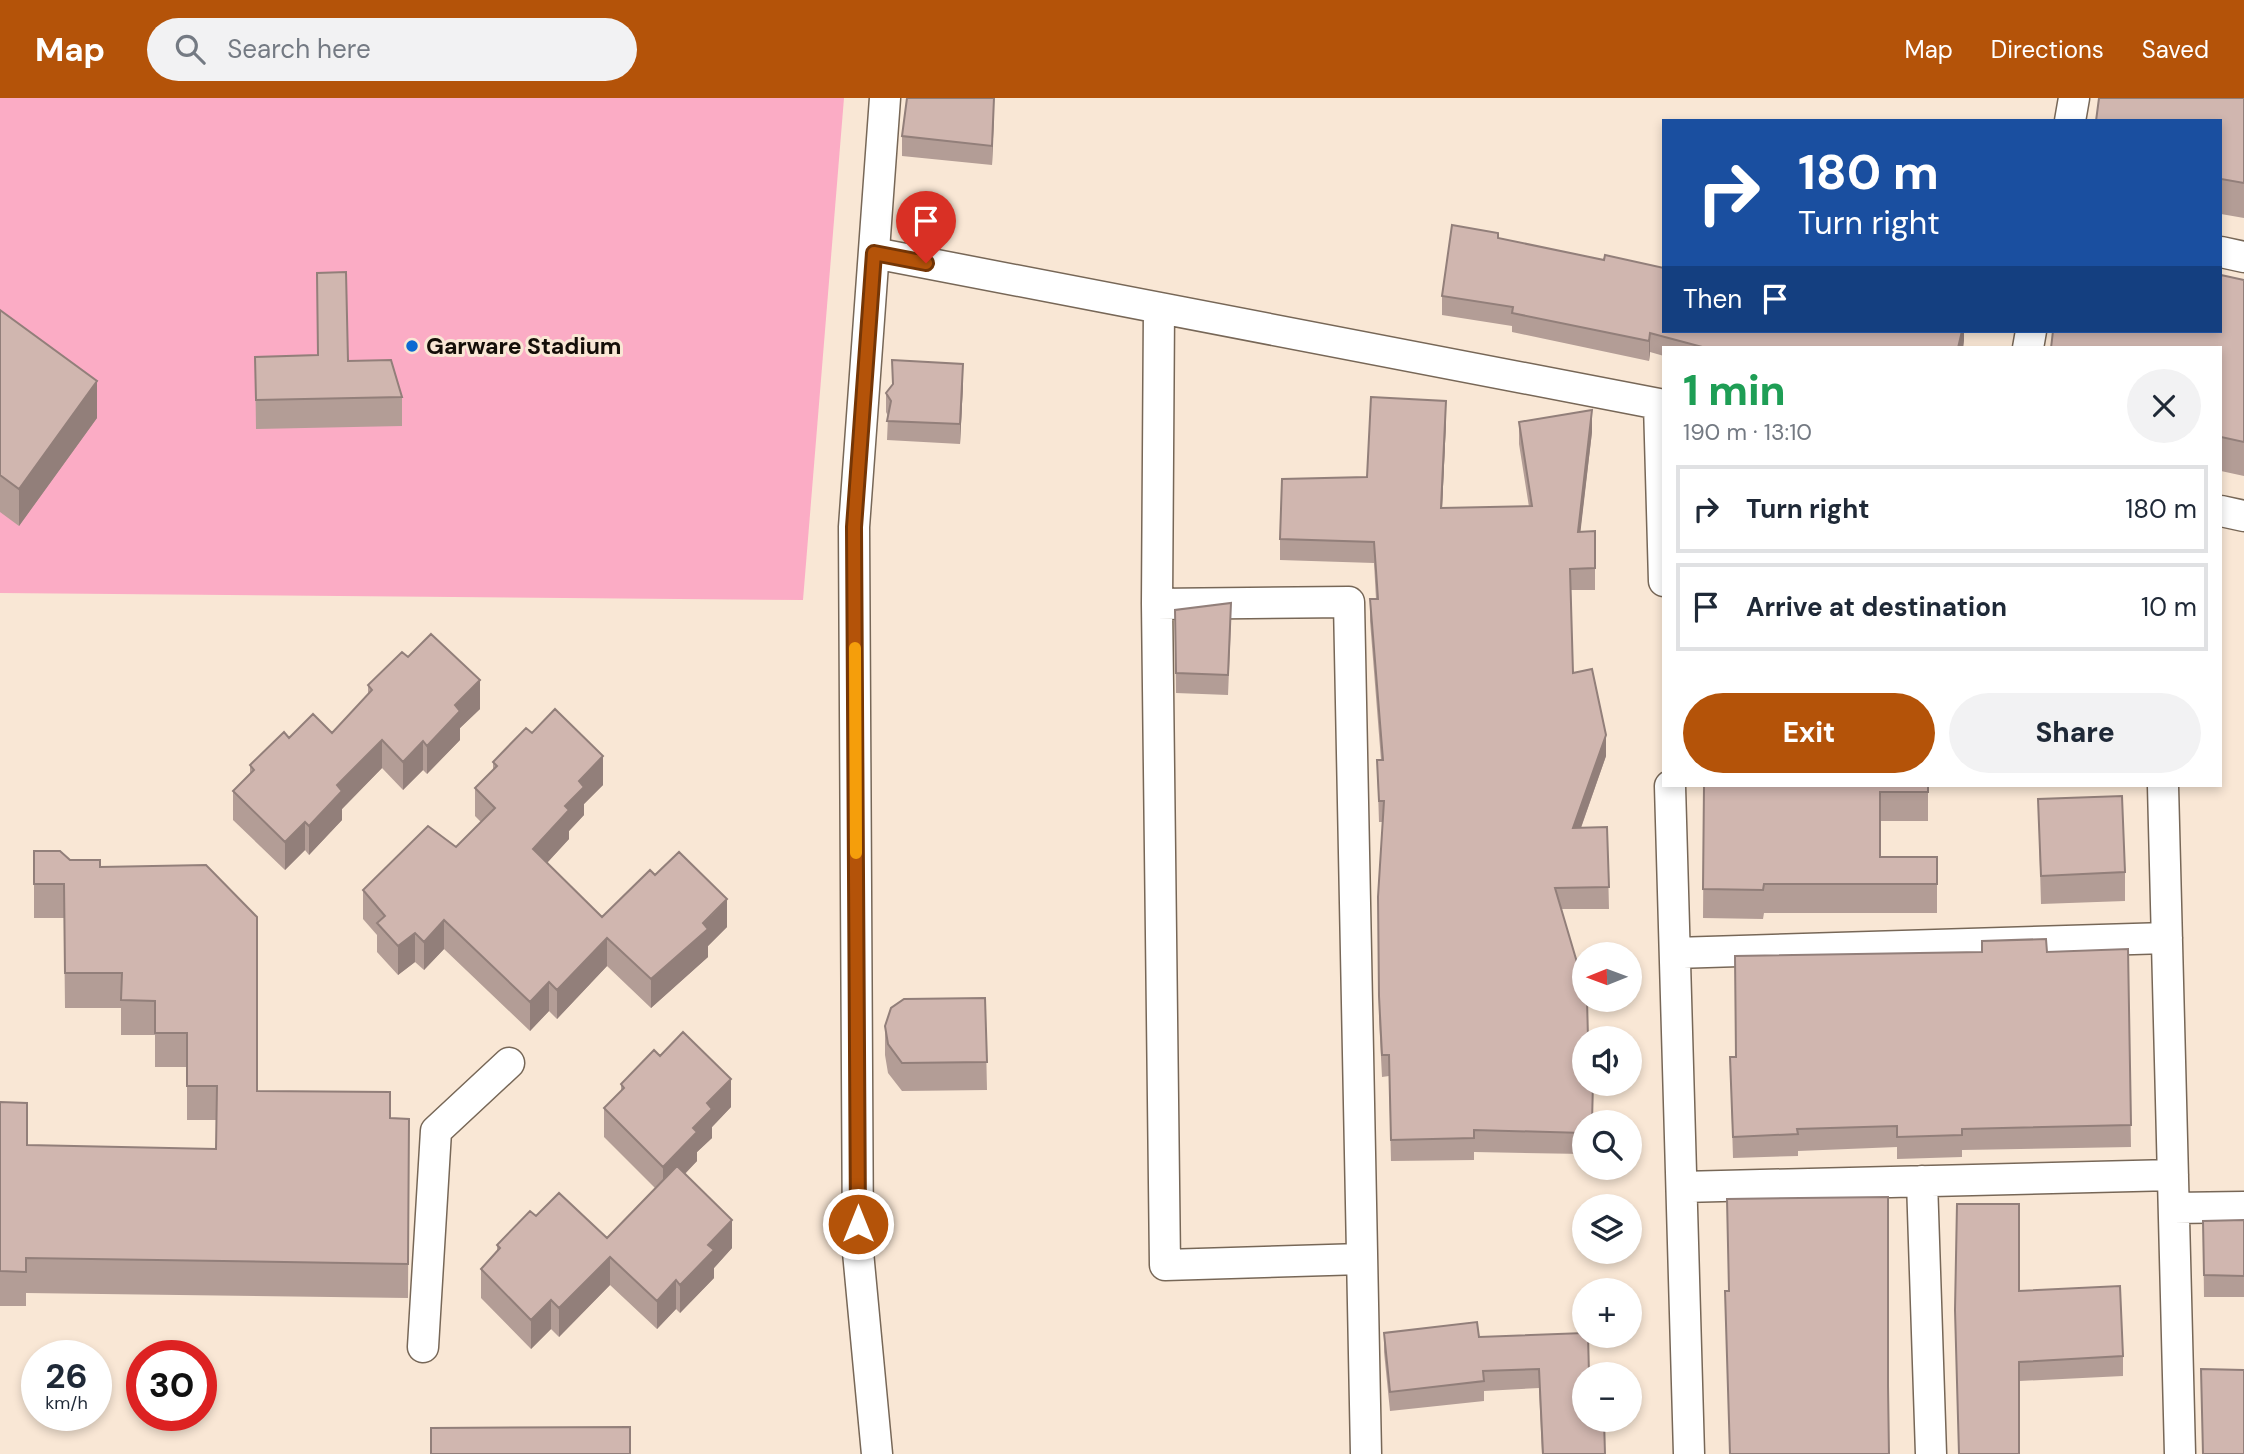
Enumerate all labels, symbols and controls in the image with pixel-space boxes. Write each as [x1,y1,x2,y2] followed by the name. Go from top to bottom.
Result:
[147,18,637,81] search box
[35,28,105,71] text: Map
[171,30,209,68] icon: search
[227,32,371,66] text: Search here
[1905,34,1953,65] text: Map
[1991,34,2104,65] text: Directions
[2142,34,2209,65] text: Saved
[1798,140,1939,204] text: 180 m
[1683,147,1774,238] icon: right
[896,191,956,263] pin
[907,202,945,240] icon: arrive
[1798,202,1940,244] text: Turn right
[1756,280,1794,318] icon: arrive
[1683,282,1742,316] text: Then
[426,331,622,361] place label: Garware Stadium
[404,338,420,354] marker: Garware Stadium
[1683,363,1786,418] text: 1 min
[2127,369,2201,443] button: close
[1683,417,1812,447] text: 190 m · 13:10
[1687,490,1725,528] icon: right
[1746,492,1870,526] text: Turn right
[2125,492,2197,526] text: 180 m
[1687,588,1725,626] icon: arrive
[1746,590,2007,624] text: Arrive at destination
[2141,590,2197,624] text: 10 m
[1683,693,1935,773] button: Exit
[1949,693,2201,773] button: Share
[1572,942,1642,1012] north arrow
[1572,942,1642,1432] map controls
[1572,1026,1642,1096] button: sound
[1572,1110,1642,1180] button: search
[821,1187,895,1261] position arrow
[1572,1194,1642,1264] button: layers
[1572,1278,1642,1348] button: +
[126,1340,217,1431] speed limit sign: 30
[45,1353,88,1399] text: 26
[1572,1362,1642,1432] button: −
[45,1391,88,1415] text: km/h

